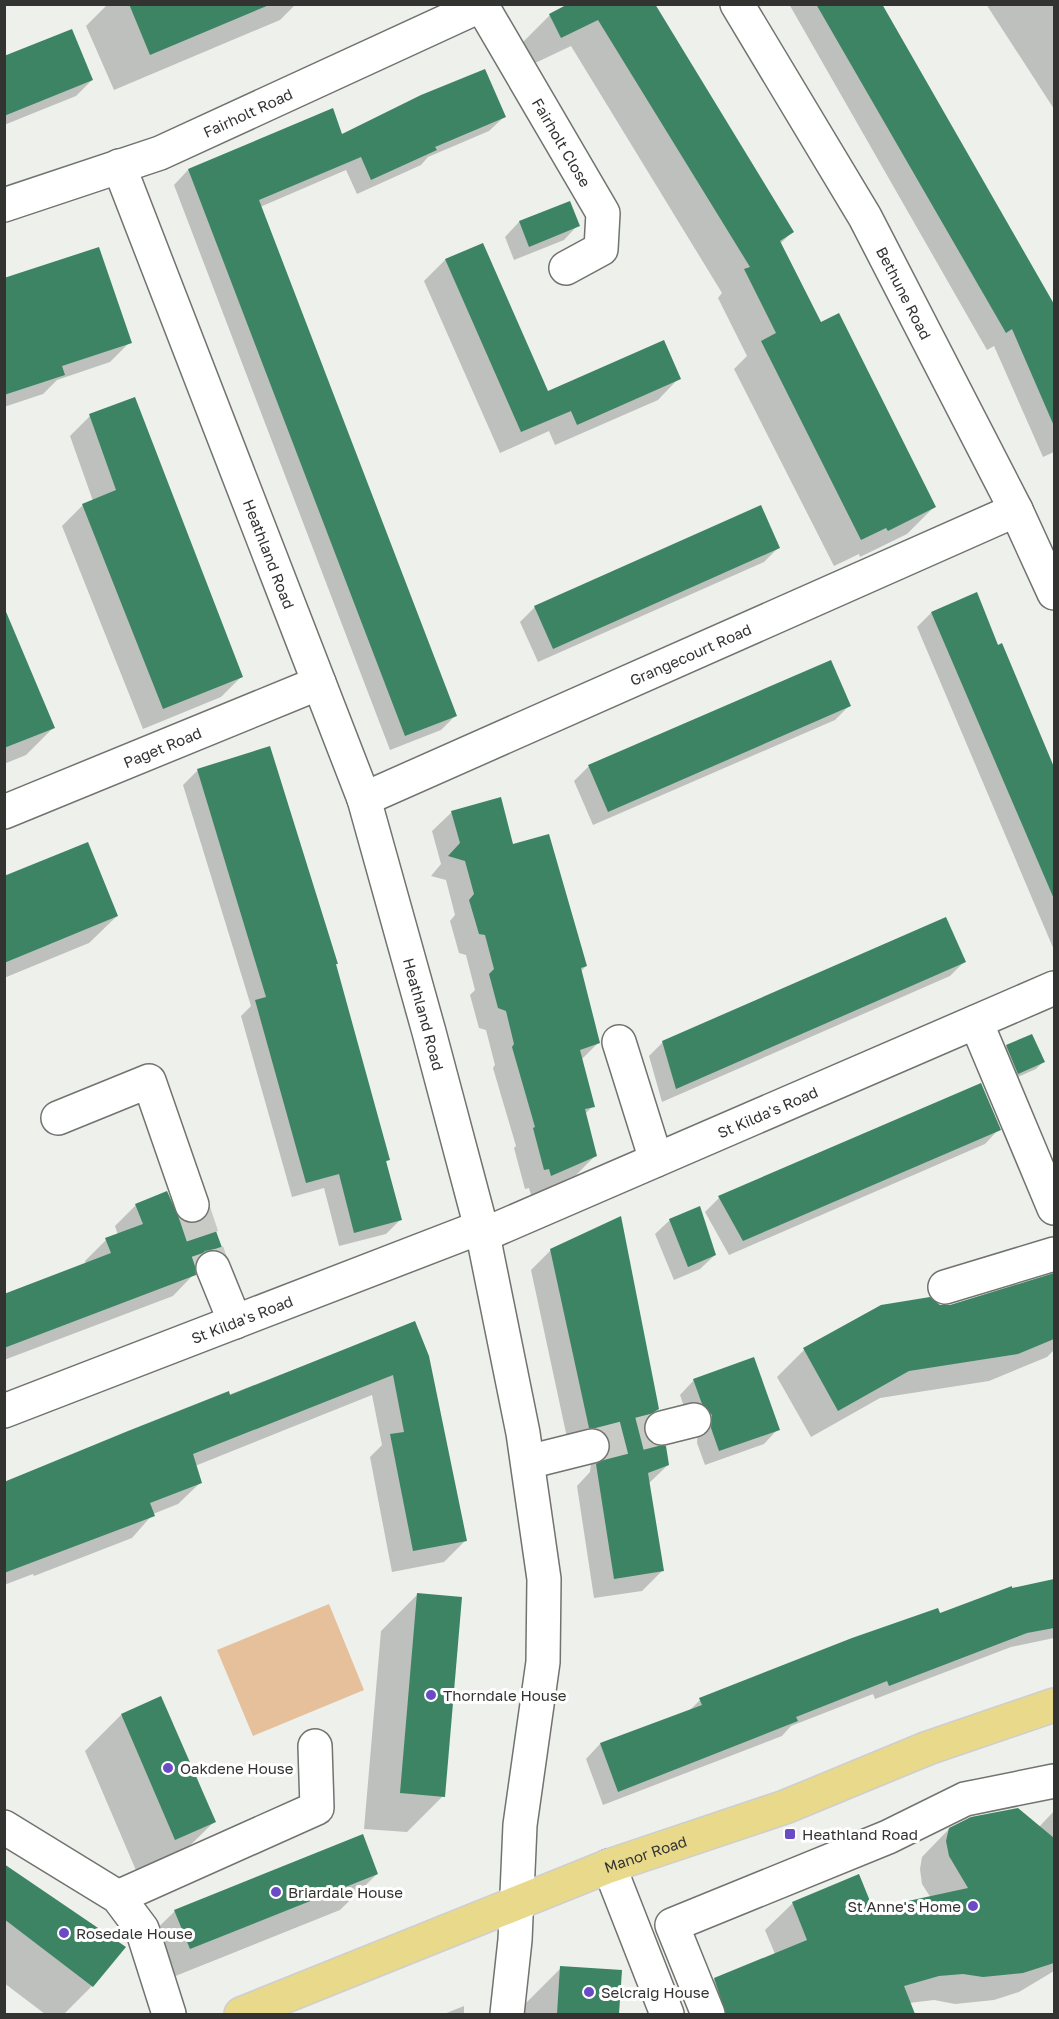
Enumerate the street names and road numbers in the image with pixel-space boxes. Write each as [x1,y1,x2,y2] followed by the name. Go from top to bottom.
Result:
[200,84,295,141] street label: Fairholt Road
[529,95,595,190] street label: Fairholt Close
[873,244,935,342] street label: Bethune Road
[240,497,298,611] street label: Heathland Road
[627,620,754,689] street label: Grangecourt Road
[121,723,204,771] street label: Paget Road
[400,956,448,1072] street label: Heathland Road
[715,1082,820,1142] street label: St Kilda's Road
[189,1291,295,1347] street label: St Kilda's Road
[602,1832,689,1876] street label: Manor Road

